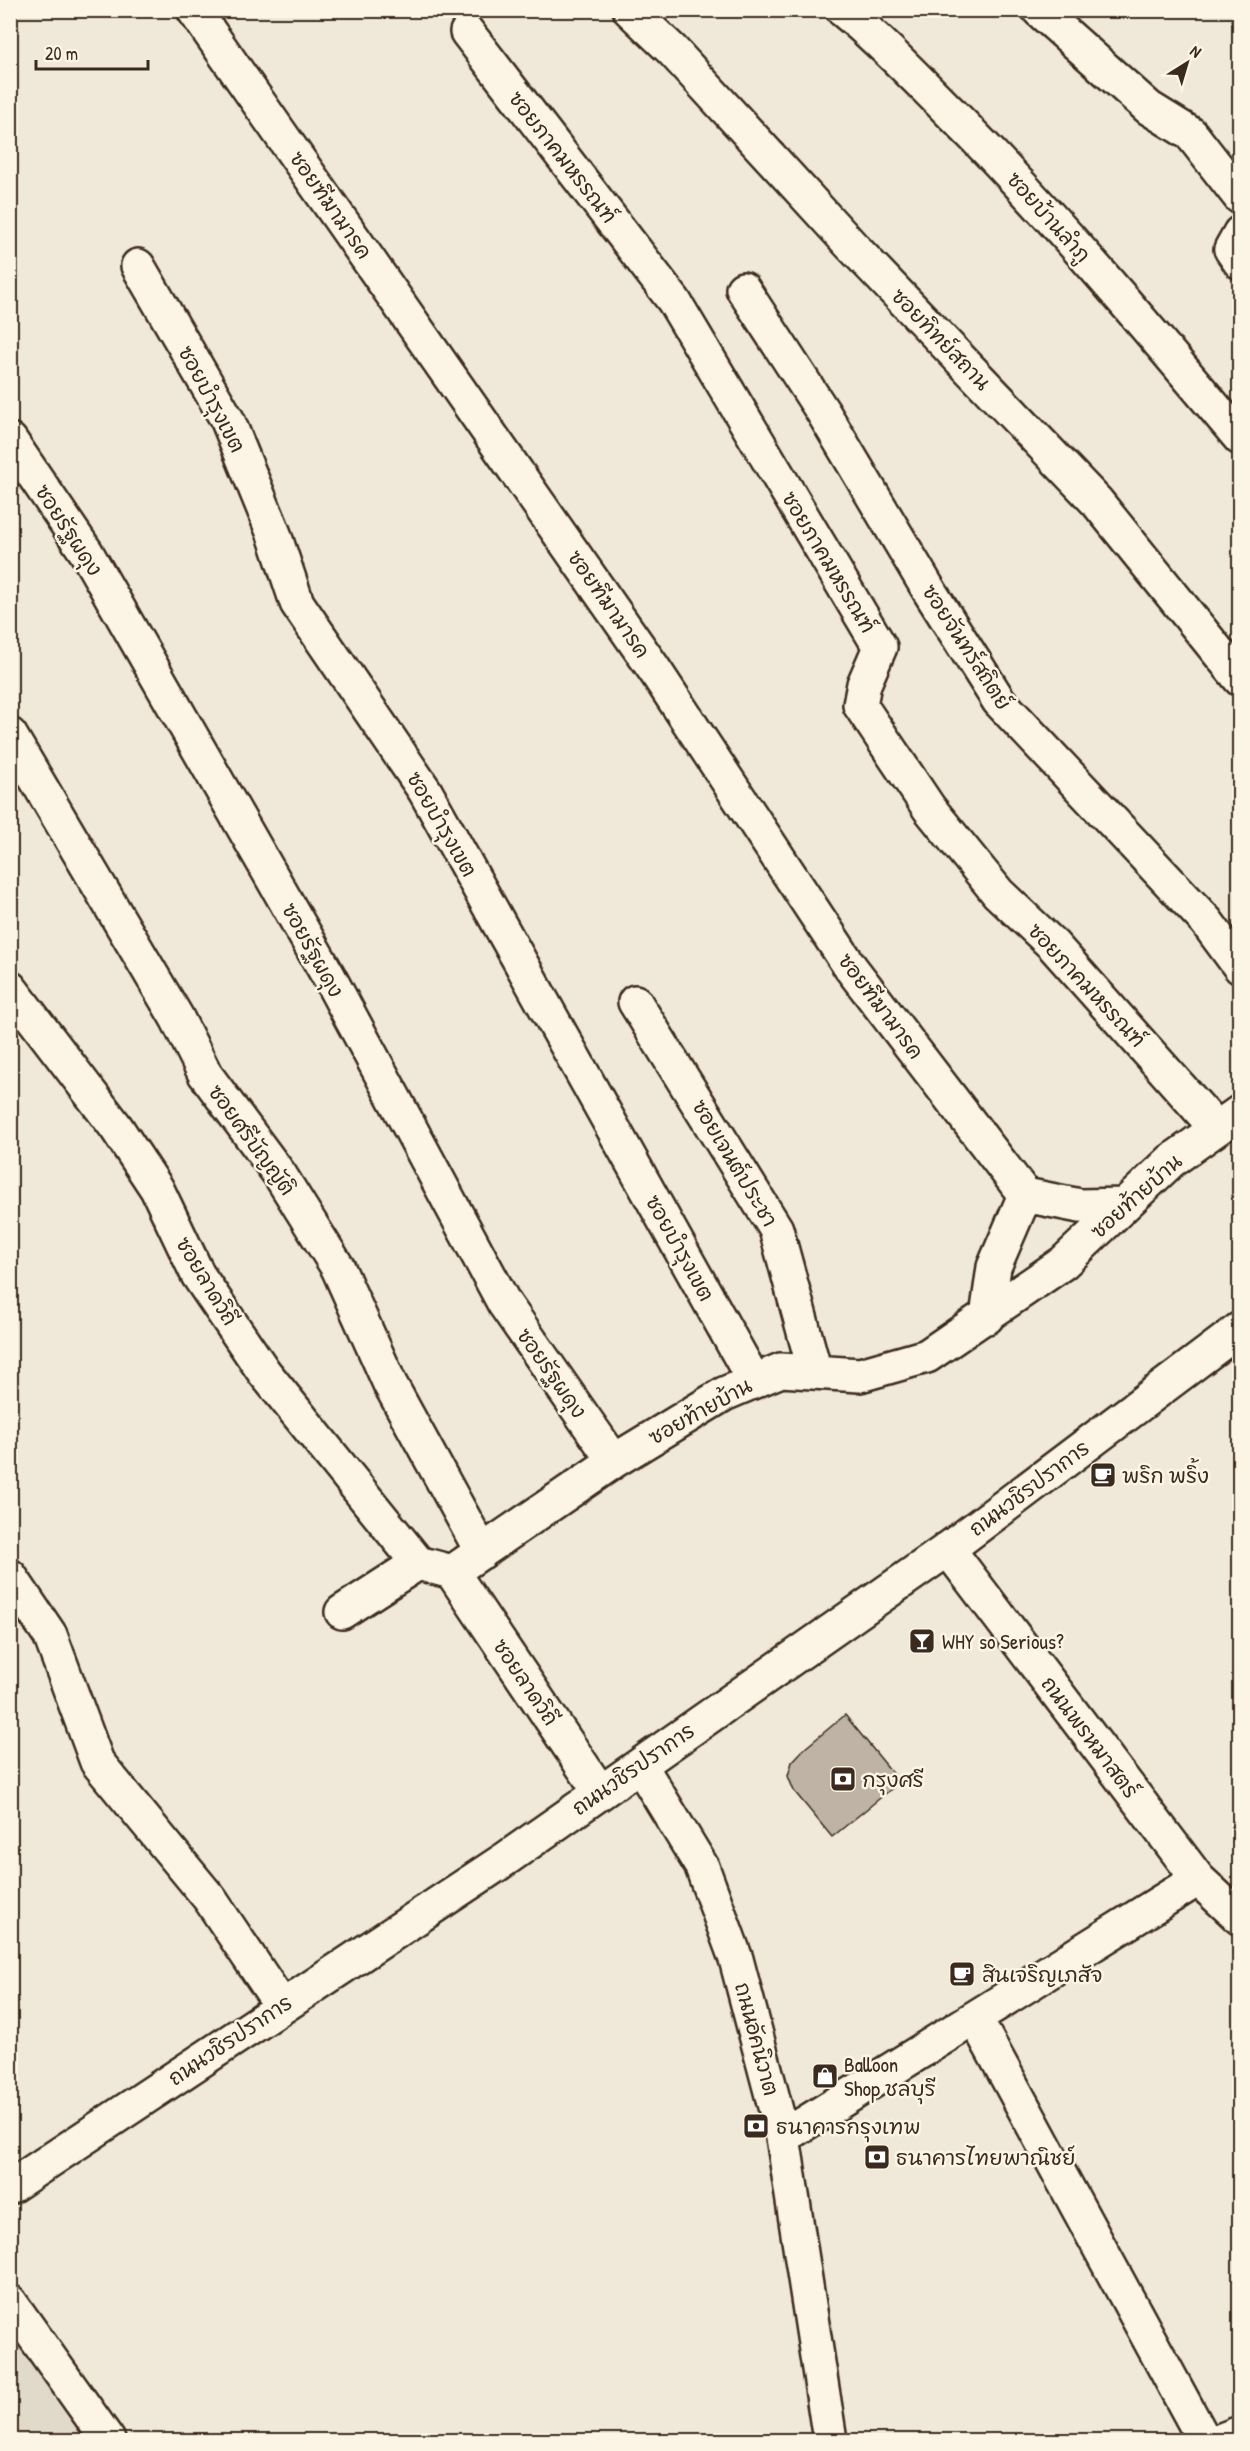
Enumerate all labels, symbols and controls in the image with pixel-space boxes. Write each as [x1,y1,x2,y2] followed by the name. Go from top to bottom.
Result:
[36,33,148,71] scale bar
[1157,33,1217,93] north arrow
[1186,40,1206,63] text: N
[45,41,78,66] text: 20 m
[502,85,624,229] street label: ซอยภาคมหรรณฑ์
[283,145,379,265] street label: ซอยฑีฆามารค
[999,165,1098,270] street label: ซอยบ้านลำภู
[885,282,997,396] street label: ซอยทิทย์สถาน
[170,340,252,459] street label: ซอยบำรุงเขต
[27,479,109,583] street label: ซอยรัฐผดุง
[775,486,883,638] street label: ซอยภาคมหรรณฑ์
[561,544,657,664] street label: ซอยฑีฆามารค
[916,579,1018,715] street label: ซอยจันทร์สถิตย์
[398,766,484,883] street label: ซอยบำรุงเขต
[273,898,351,1003] street label: ซอยรัฐผดุง
[1022,916,1152,1054] street label: ซอยภาคมหรรณฑ์
[832,947,930,1065] street label: ซอยฑีฆามารค
[202,1079,302,1201] street label: ซอยศรีบัญญัติ
[685,1094,785,1232] street label: ซอยเจนต์ประชา
[1084,1147,1188,1245] street label: ซอยท้ายบ้าน
[637,1190,721,1307] street label: ซอยบำรุงเขต
[169,1231,245,1331] street label: ซอยลาดวิถี
[509,1322,594,1425] street label: ซอยรัฐผดุง
[643,1371,757,1451] street label: ซอยท้ายบ้าน
[963,1433,1095,1543] street label: ถนนวชิรปราการ
[1122,1457,1209,1490] place label: พริก พริ้ง
[1088,1460,1118,1490] cafe icon: พริก พริ้ง
[907,1626,937,1656] bar icon: WHY so Serious?
[942,1627,1064,1656] place label: WHY so Serious?
[486,1633,566,1731] street label: ซอยลาดวิถี
[1035,1670,1145,1804] street label: ถนนพรหมาสตร์
[566,1716,700,1822] street label: ถนนวชิรปราการ
[828,1764,858,1794] bank icon: กรุงศรี
[862,1765,924,1796] place label: กรุงศรี
[947,1959,977,1989] cafe icon: สินเจริญเภสัจ
[982,1960,1102,1989] place label: สินเจริญเภสัจ
[728,1979,786,2099] street label: ถนนอัคนิวาต
[162,1988,298,2092] street label: ถนนวชิรปราการ
[844,2050,936,2105] place label: Balloon Shop ชลบุรี
[810,2061,840,2091] shop icon: Balloon Shop ชลบุรี
[741,2111,771,2141] bank icon: ธนาคารกรุงเทพ
[776,2112,921,2143] place label: ธนาคารกรุงเทพ
[862,2142,892,2172] bank icon: ธนาคารไทยพาณิชย์
[896,2143,1076,2172] place label: ธนาคารไทยพาณิชย์

